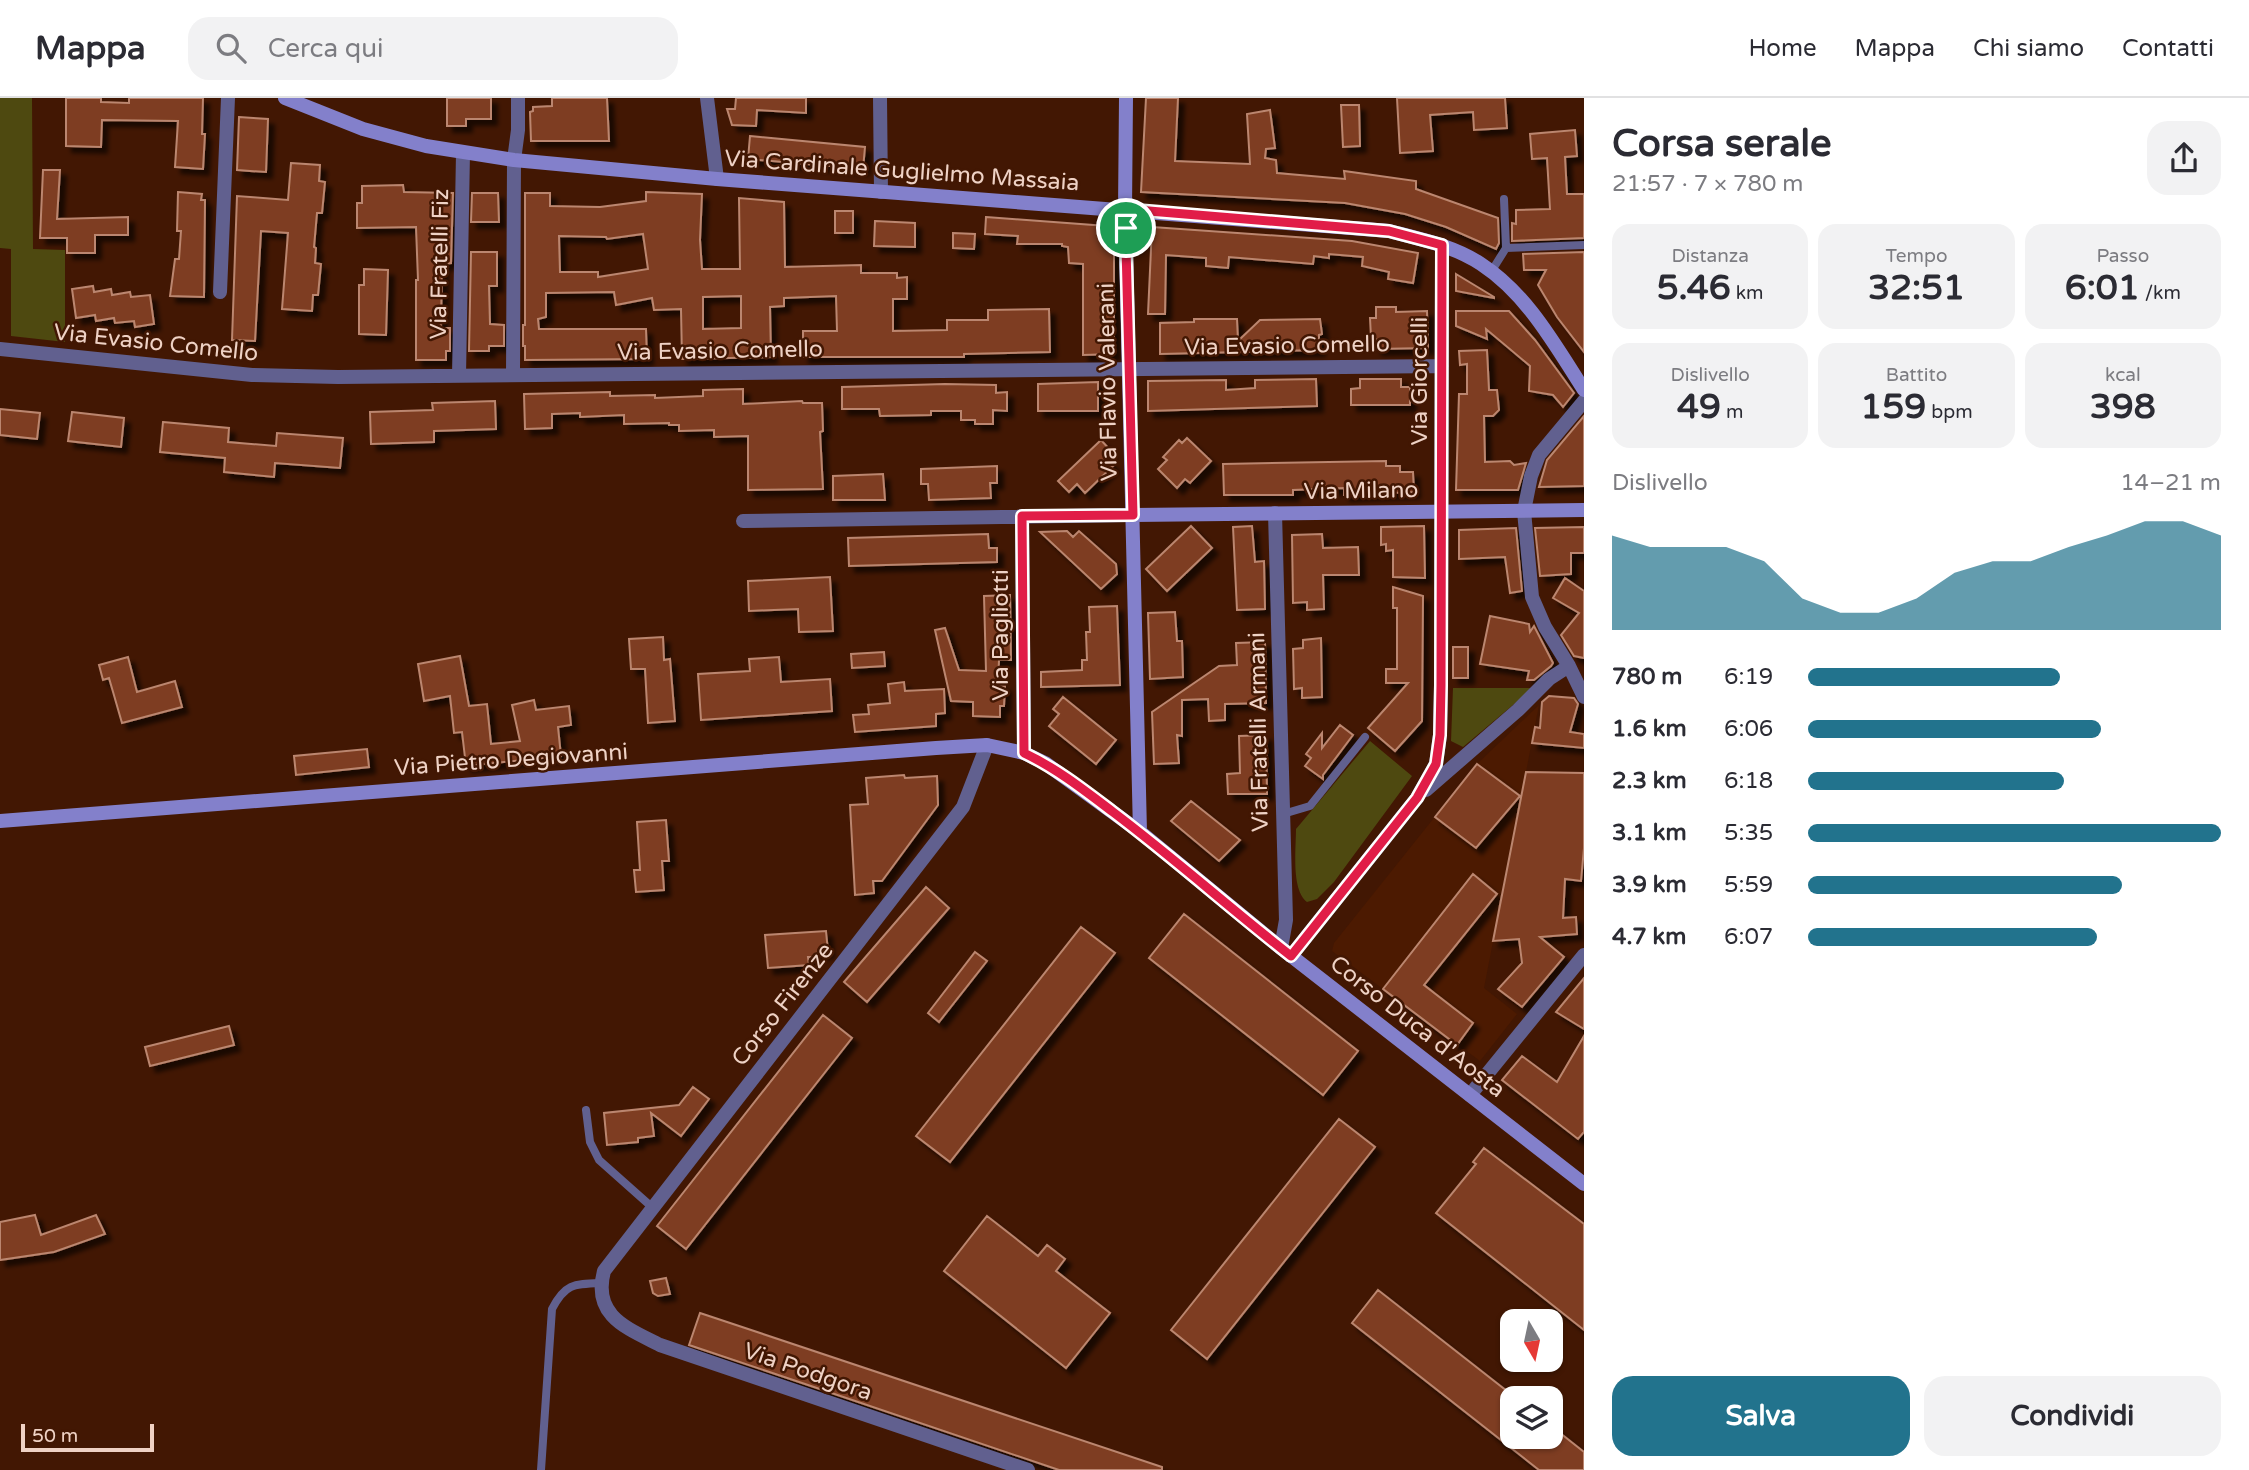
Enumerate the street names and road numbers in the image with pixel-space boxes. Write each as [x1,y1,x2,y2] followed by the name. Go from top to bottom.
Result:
[724,145,1080,197] street label: Via Cardinale Guglielmo Massaia
[425,188,455,340] street label: Via Fratelli Fiz
[1092,283,1124,481] street label: Via Flavio Valerani
[1406,317,1434,445] street label: Via Giorcelli
[52,318,260,368] street label: Via Evasio Comello
[1184,330,1390,362] street label: Via Evasio Comello
[617,335,823,367] street label: Via Evasio Comello
[1303,476,1419,506] street label: Via Milano
[987,569,1015,701] street label: Via Pagliotti
[1243,632,1275,832] street label: Via Fratelli Armani
[393,738,629,782] street label: Via Pietro Degiovanni
[726,937,840,1072] street label: Corso Firenze
[1324,950,1511,1104] street label: Corso Duca d'Aosta
[740,1337,876,1407] street label: Via Podgora

